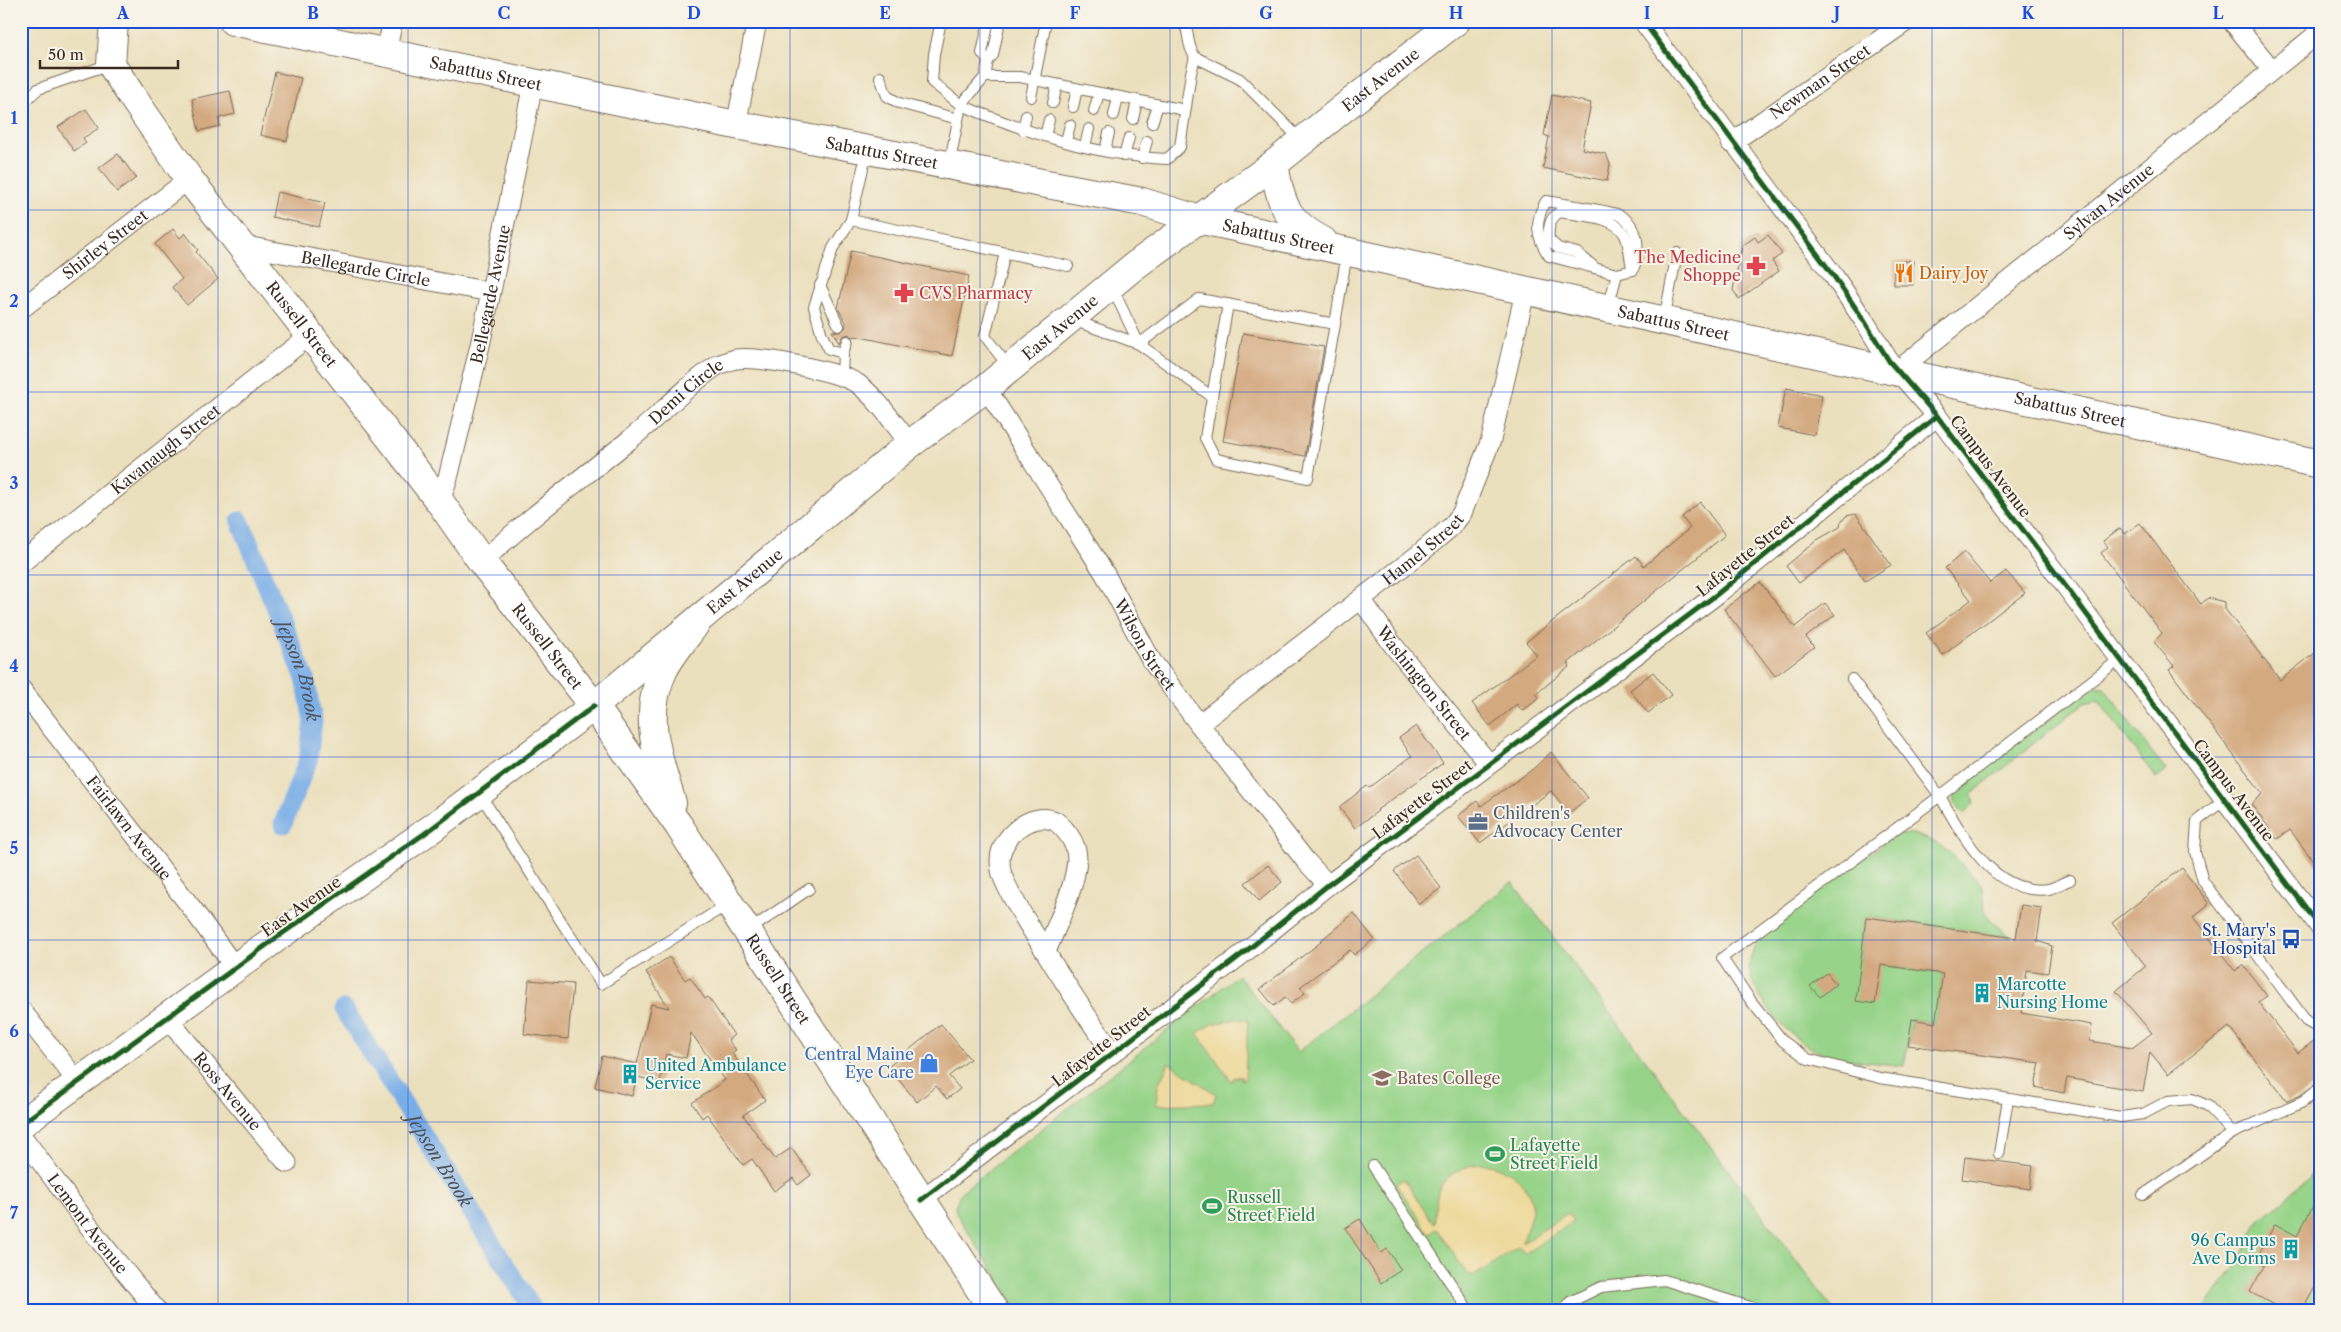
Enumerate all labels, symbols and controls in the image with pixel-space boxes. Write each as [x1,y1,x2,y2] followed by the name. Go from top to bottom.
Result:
[116,3,130,23] text: A
[307,3,319,23] text: B
[498,3,510,23] text: C
[687,3,701,23] text: D
[879,3,891,23] text: E
[1070,3,1081,23] text: F
[1259,3,1273,23] text: G
[1449,3,1463,23] text: H
[1644,3,1651,23] text: I
[1831,3,1840,23] text: J
[2022,3,2036,23] text: K
[2212,3,2224,23] text: L
[40,38,178,70] scale bar
[1766,39,1874,123] street label: Newman Street
[1338,43,1423,116] street label: East Avenue
[48,45,84,64] text: 50 m
[428,52,544,95] street label: Sabattus Street
[10,108,18,128] text: 1
[824,132,940,173] street label: Sabattus Street
[2059,159,2158,244] street label: Sylvan Avenue
[58,205,152,283] street label: Shirley Street
[1221,215,1337,258] street label: Sabattus Street
[466,223,514,366] street label: Bellegarde Avenue
[300,247,432,291] street label: Bellegarde Circle
[1634,247,1741,285] place label: The Medicine Shoppe
[1745,255,1767,277] pharmacy icon: The Medicine Shoppe
[1893,262,1915,284] restaurant icon: Dairy Joy
[1919,263,1989,283] place label: Dairy Joy
[262,277,342,372] street label: Russell Street
[893,282,915,304] pharmacy icon: CVS Pharmacy
[919,283,1034,303] place label: CVS Pharmacy
[1018,290,1102,364] street label: East Avenue
[9,291,19,311] text: 2
[1616,301,1731,345] street label: Sabattus Street
[644,354,727,429] street label: Demi Circle
[2012,387,2128,431] street label: Sabattus Street
[107,400,224,498] street label: Kavanaugh Street
[1946,411,2036,521] street label: Campus Avenue
[9,473,19,493] text: 3
[1378,509,1468,589] street label: Hamel Street
[1692,509,1798,601] street label: Lafayette Street
[703,544,787,618] street label: East Avenue
[1110,594,1180,695] street label: Wilson Street
[508,599,587,693] street label: Russell Street
[269,612,324,724] water label: Jepson Brook
[1372,621,1476,744] street label: Washington Street
[9,656,19,676] text: 4
[2189,735,2279,845] street label: Campus Avenue
[1368,755,1476,843] street label: Lafayette Street
[82,772,176,884] street label: Fairlawn Avenue
[1492,803,1623,841] place label: Children's Advocacy Center
[1467,811,1489,833] office icon: Children's Advocacy Center
[10,838,19,858] text: 5
[257,871,345,941] street label: East Avenue
[2202,920,2276,958] place label: St. Mary's Hospital
[2280,928,2302,950] bus stop icon: St. Mary's Hospital
[742,930,815,1028] street label: Russell Street
[1997,974,2108,1012] place label: Marcotte Nursing Home
[1971,982,1993,1004] building icon: Marcotte Nursing Home
[1048,1001,1155,1091] street label: Lafayette Street
[9,1021,19,1041] text: 6
[805,1044,914,1082] place label: Central Maine Eye Care
[189,1048,266,1135] street label: Ross Avenue
[918,1052,940,1074] shop icon: Central Maine Eye Care
[645,1055,787,1093] place label: United Ambulance Service
[619,1063,641,1085] building icon: United Ambulance Service
[1371,1067,1393,1089] school or university icon: Bates College
[1397,1068,1500,1088] place label: Bates College
[399,1106,477,1212] water label: Jepson Brook
[1510,1135,1599,1173] place label: Lafayette Street Field
[1484,1143,1506,1165] sports icon: Lafayette Street Field
[43,1170,132,1278] street label: Lemont Avenue
[1227,1187,1316,1225] place label: Russell Street Field
[1201,1195,1223,1217] sports icon: Russell Street Field
[10,1203,19,1223] text: 7
[2191,1230,2276,1268] place label: 96 Campus Ave Dorms
[2280,1238,2302,1260] building icon: 96 Campus Ave Dorms

